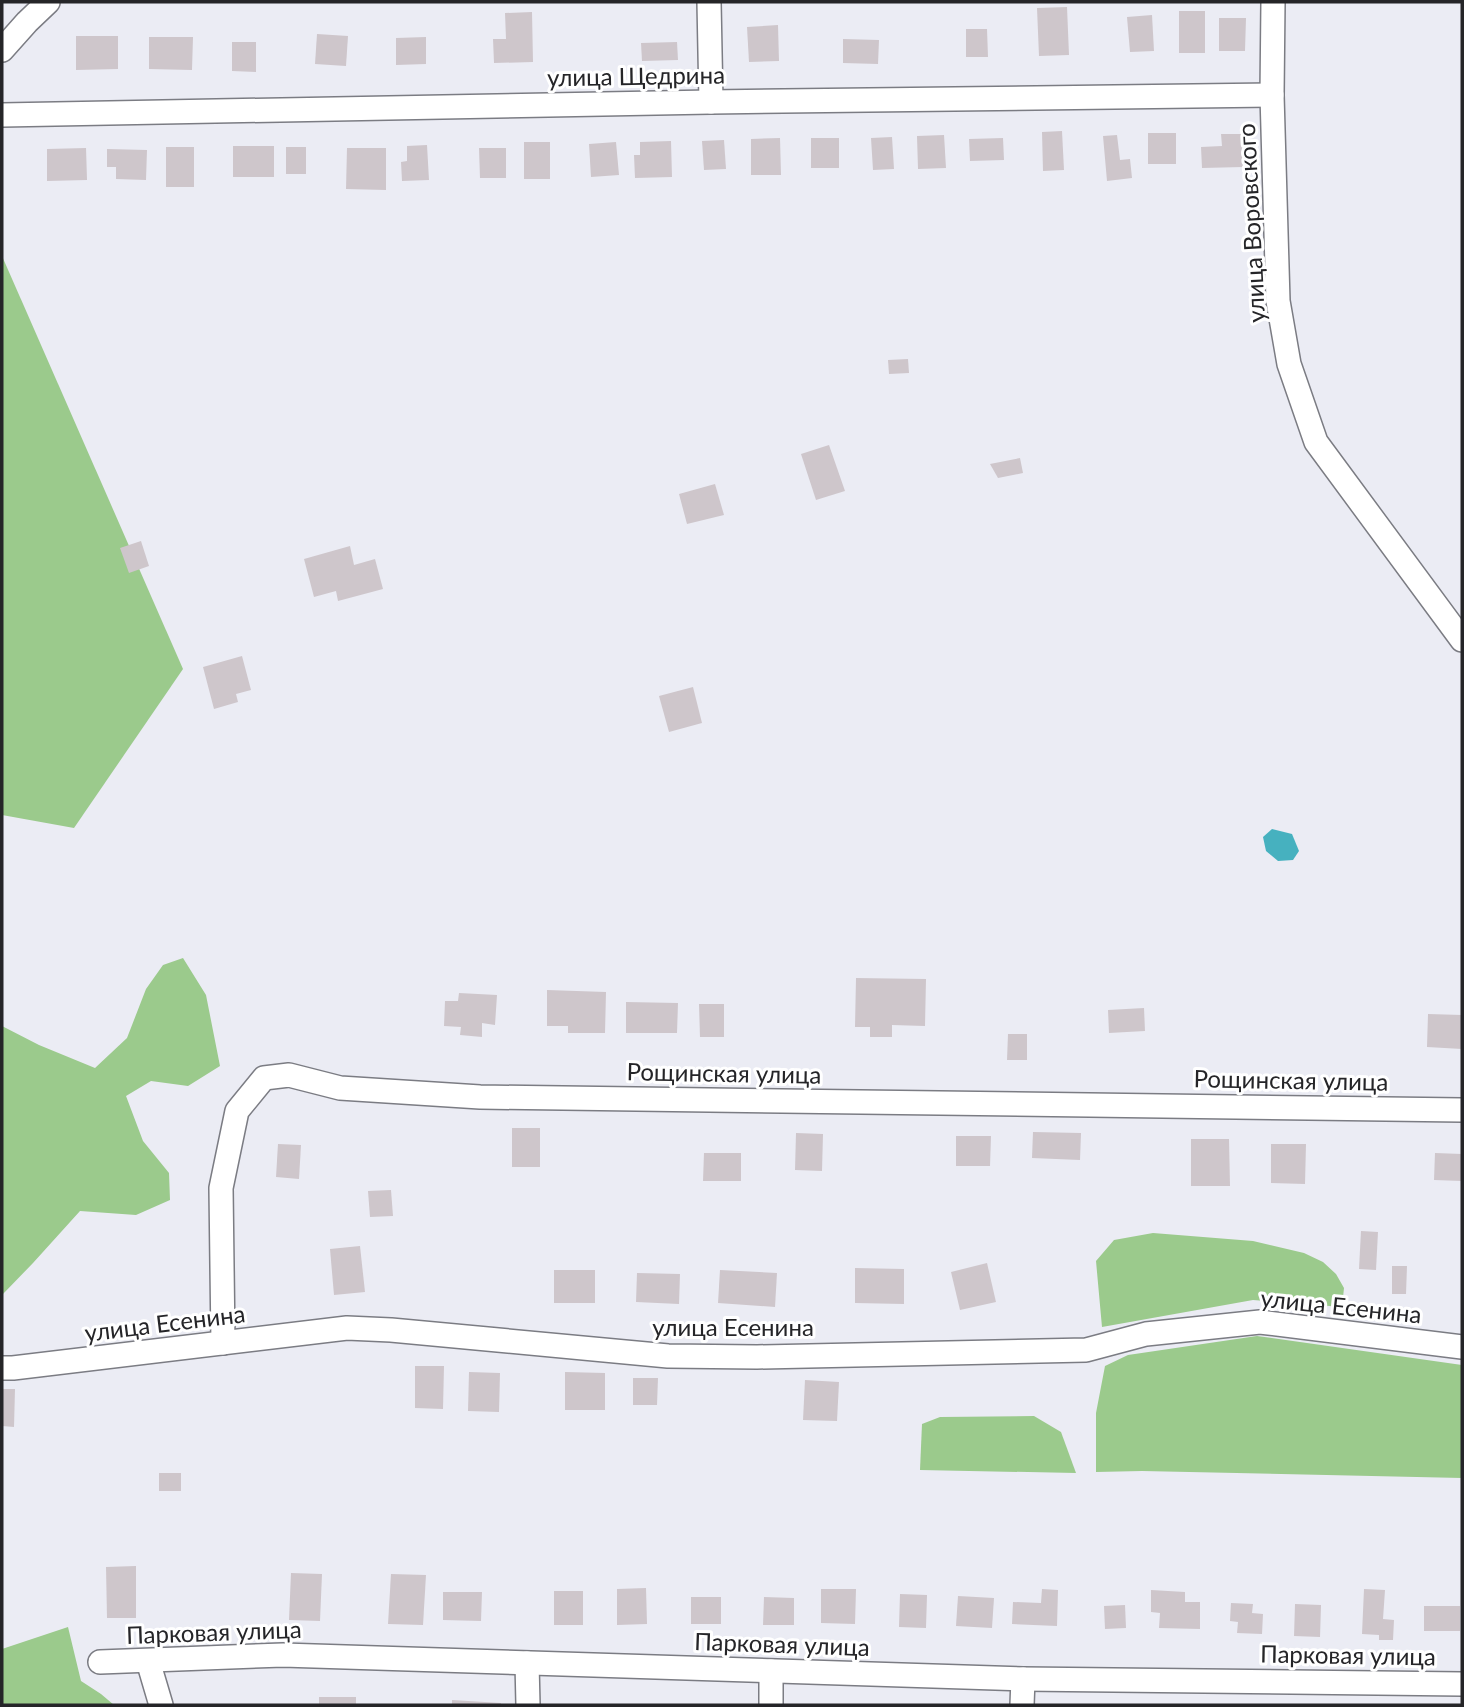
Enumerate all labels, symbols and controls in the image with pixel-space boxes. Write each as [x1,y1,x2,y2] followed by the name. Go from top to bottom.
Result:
[547,59,725,92] street label: улица Щедрина
[1231,123,1270,323] street label: улица Воровского
[626,1056,822,1089] street label: Рощинская улица
[1193,1063,1389,1096] street label: Рощинская улица
[1259,1283,1423,1328] street label: улица Есенина
[83,1298,247,1347] street label: улица Есенина
[652,1312,814,1341] street label: улица Есенина
[126,1614,302,1649] street label: Парковая улица
[694,1626,870,1661] street label: Парковая улица
[1260,1638,1436,1671] street label: Парковая улица

